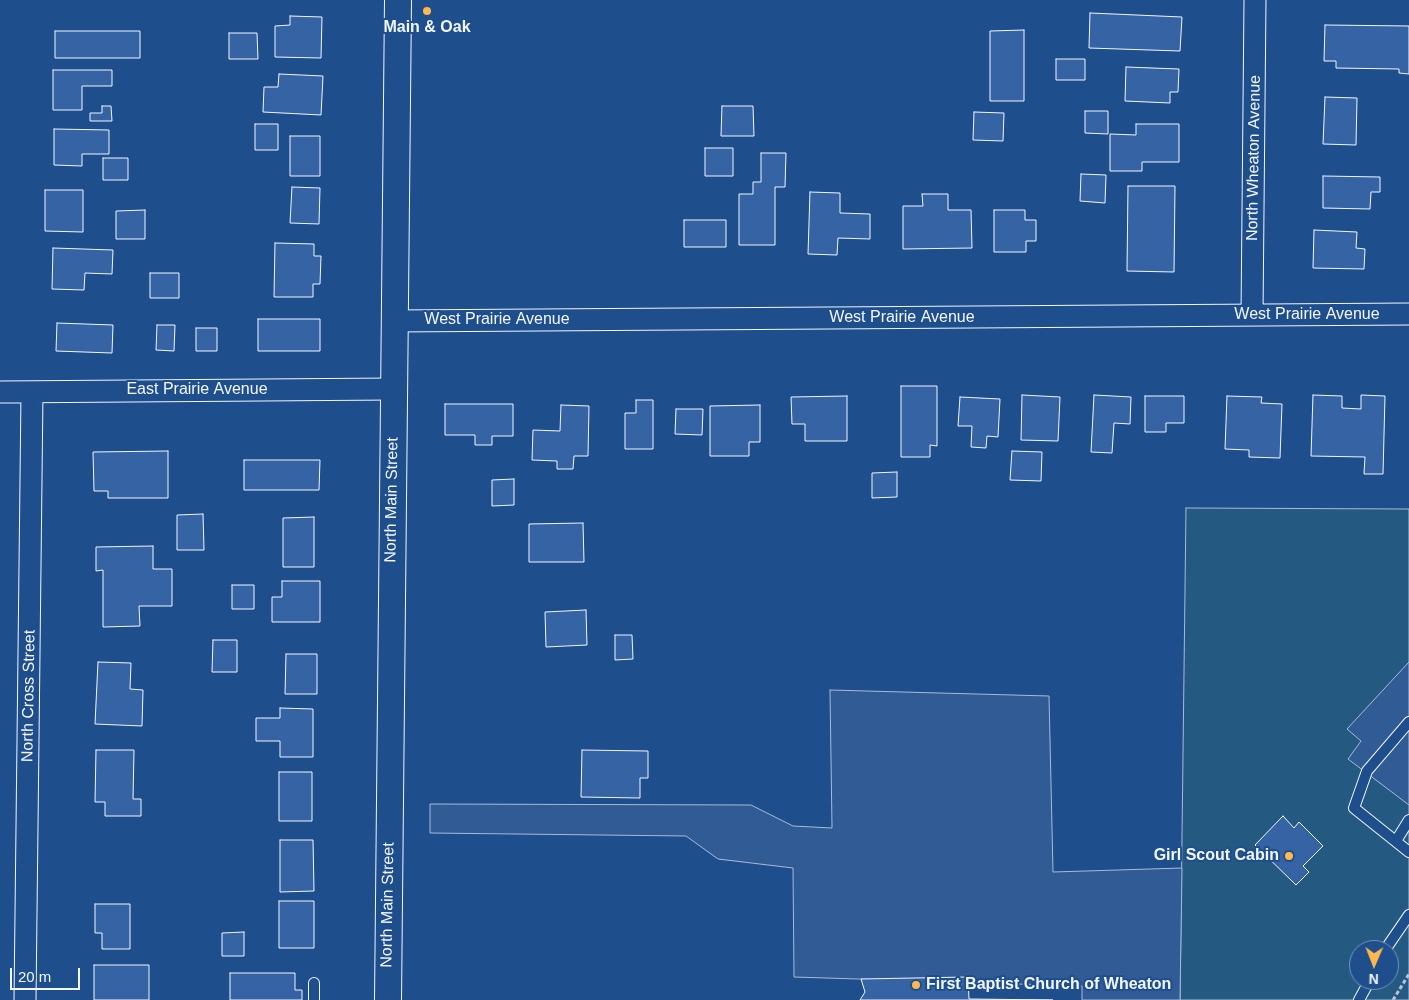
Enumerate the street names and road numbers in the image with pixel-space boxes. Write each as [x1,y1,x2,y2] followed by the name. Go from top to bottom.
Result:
[1243,75,1265,241] street label: North Wheaton Avenue
[1234,305,1380,325] street label: West Prairie Avenue
[829,308,975,328] street label: West Prairie Avenue
[424,310,570,330] street label: West Prairie Avenue
[126,380,268,400] street label: East Prairie Avenue
[381,437,403,563] street label: North Main Street
[18,630,40,762] street label: North Cross Street
[377,842,399,968] street label: North Main Street

